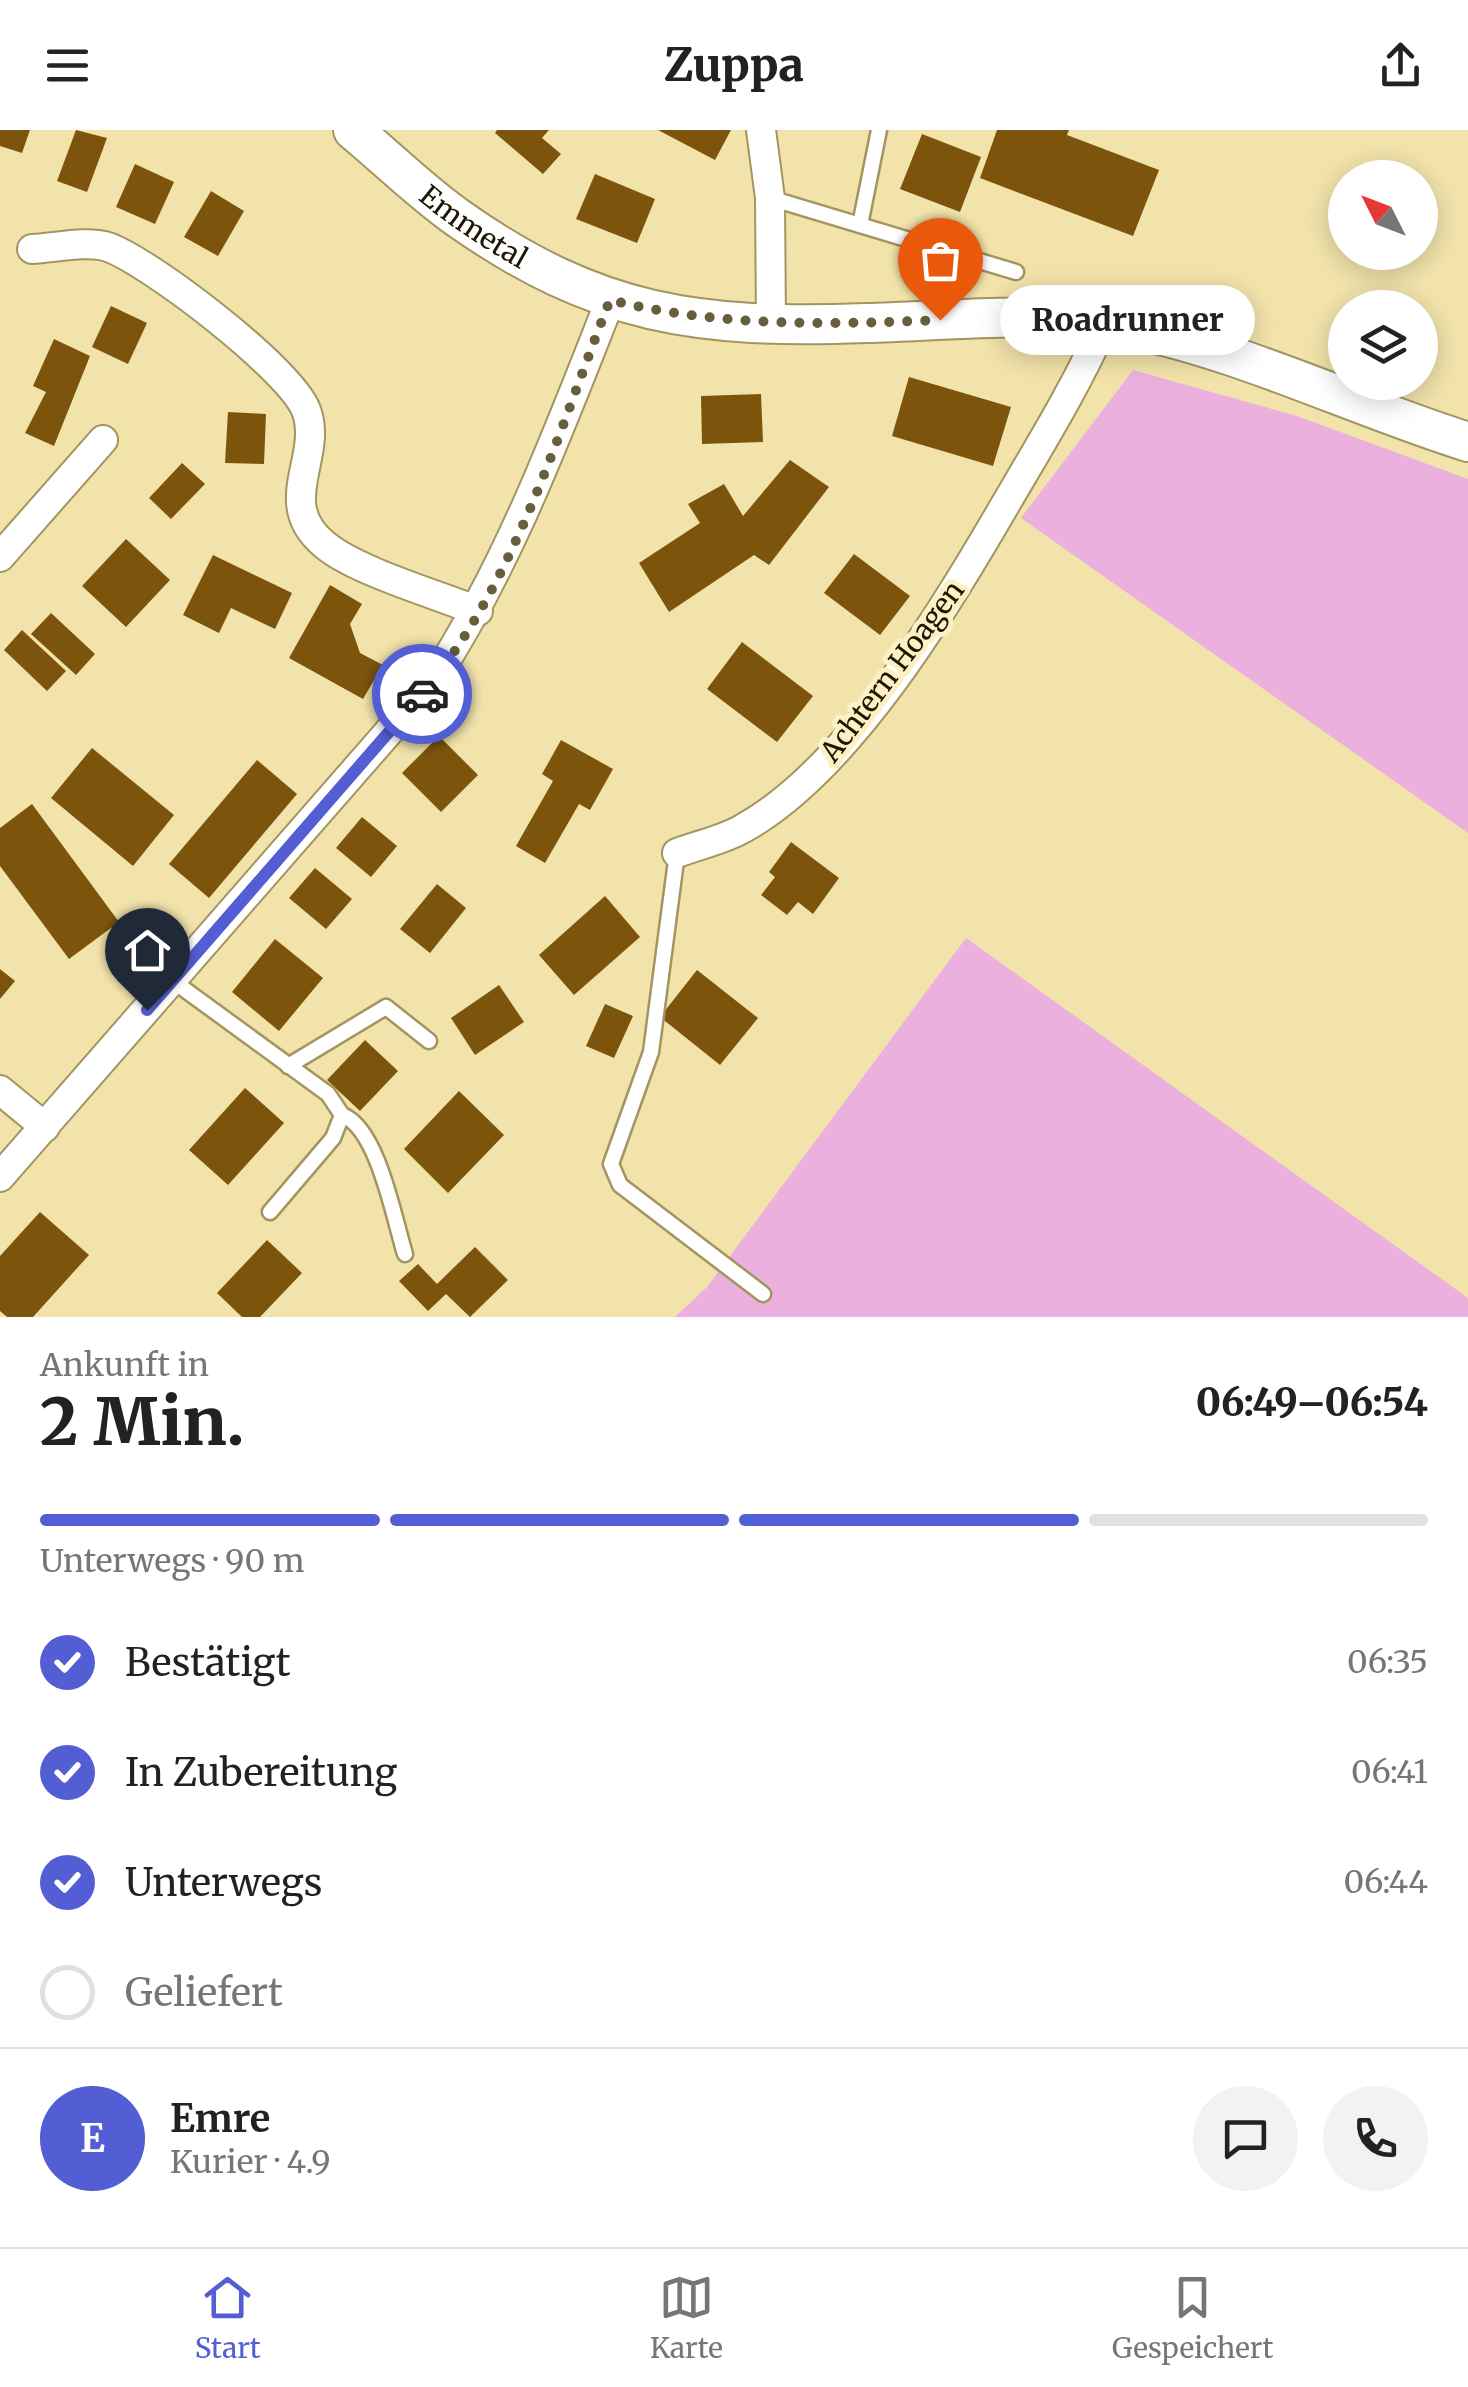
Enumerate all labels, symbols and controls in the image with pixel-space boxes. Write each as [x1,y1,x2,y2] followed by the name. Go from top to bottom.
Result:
[664,37,804,93] text: Zuppa
[40,38,95,93] icon: menu
[1373,38,1428,93] icon: share
[1328,160,1438,270] north arrow
[1328,160,1438,400] map controls
[412,177,534,276] street label: Emmetal
[898,218,983,321] pin
[913,233,968,288] icon: bag
[1000,285,1255,355] callout: Roadrunner
[1328,290,1438,400] button: layers
[1031,300,1224,340] text: Roadrunner
[812,573,972,770] street label: Achtern Hoagen
[372,644,472,744] courier
[395,667,450,722] icon: car
[105,908,190,1011] pin
[120,923,175,978] icon: home
[40,1345,209,1385] text: Ankunft in
[1196,1379,1428,1426] text: 06:49–06:54
[40,1381,245,1463] text: 2 Min.
[40,1541,304,1581] text: Unterwegs · 90 m
[40,1635,95,1690] icon: check
[125,1639,290,1686] text: Bestätigt
[1347,1642,1428,1682] text: 06:35
[40,1745,95,1800] icon: check
[125,1749,397,1796] text: In Zubereitung
[1351,1752,1428,1792] text: 06:41
[40,1855,95,1910] icon: check
[125,1859,322,1906] text: Unterwegs
[1343,1862,1428,1902] text: 06:44
[125,1969,283,2016] text: Geliefert
[1193,2086,1298,2191] button: chat
[1323,2086,1428,2191] button: phone
[170,2095,270,2142] text: Emre
[80,2115,105,2162] text: E
[170,2142,331,2182] text: Kurier · 4.9
[195,2270,261,2366] tab: Start
[650,2270,723,2366] tab: Karte
[1112,2270,1273,2366] tab: Gespeichert

